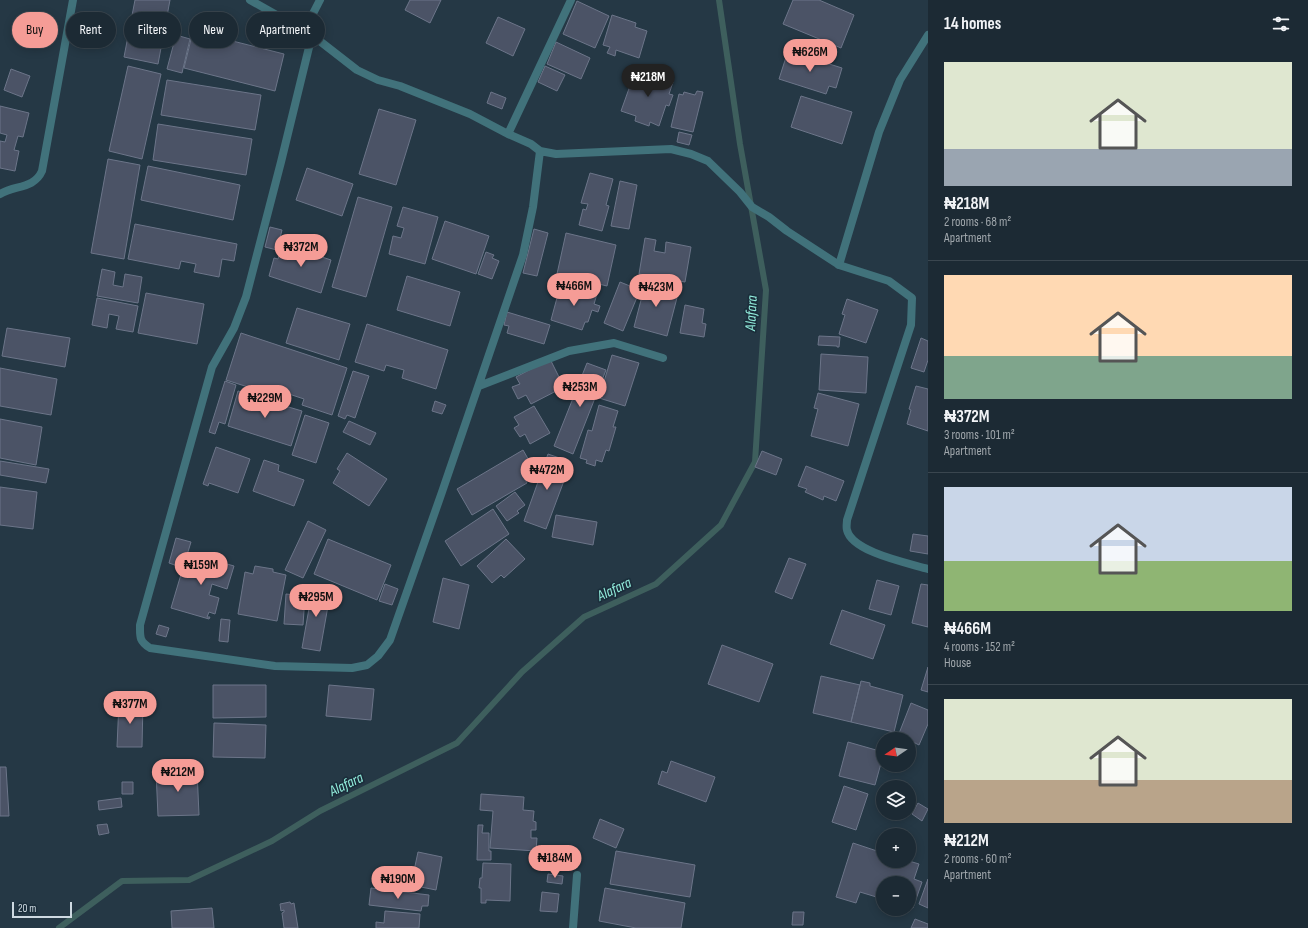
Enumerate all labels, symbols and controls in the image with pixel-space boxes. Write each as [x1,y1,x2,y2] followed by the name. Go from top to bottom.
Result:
[12,12,58,48] chip: Buy
[66,12,116,48] chip: Rent
[124,12,181,48] chip: Filters
[189,12,238,48] chip: New
[246,12,325,48] chip: Apartment
[1270,13,1292,35] icon: filters
[944,14,1001,34] text: 14 homes
[782,39,838,73] pin: ₦626M
[792,44,828,60] text: ₦626M
[620,64,676,98] pin: ₦218M
[631,69,665,85] text: ₦218M
[1082,88,1154,160] icon: home
[944,194,989,214] text: ₦218M
[944,214,1011,230] text: 2 rooms · 68 m²
[944,230,991,246] text: Apartment
[273,234,329,268] pin: ₦372M
[284,239,318,255] text: ₦372M
[546,273,602,307] pin: ₦466M
[628,274,684,308] pin: ₦423M
[556,278,592,294] text: ₦466M
[638,279,674,295] text: ₦423M
[741,295,762,332] water label: Alafara
[1082,301,1154,373] icon: home
[552,374,608,408] pin: ₦253M
[563,379,597,395] text: ₦253M
[237,385,293,419] pin: ₦229M
[247,390,283,406] text: ₦229M
[944,407,989,427] text: ₦372M
[944,427,1015,443] text: 3 rooms · 101 m²
[944,443,991,459] text: Apartment
[519,457,575,491] pin: ₦472M
[530,462,564,478] text: ₦472M
[1082,513,1154,585] icon: home
[173,552,229,586] pin: ₦159M
[184,557,218,573] text: ₦159M
[593,573,634,606] water label: Alafara
[288,584,344,618] pin: ₦295M
[298,589,334,605] text: ₦295M
[944,619,991,639] text: ₦466M
[944,639,1015,655] text: 4 rooms · 152 m²
[944,655,971,671] text: House
[102,691,158,725] pin: ₦377M
[113,696,147,712] text: ₦377M
[1082,725,1154,797] icon: home
[876,732,916,772] north arrow
[876,732,916,916] map controls
[150,759,206,793] pin: ₦212M
[161,764,195,780] text: ₦212M
[325,768,366,801] water label: Alafara
[876,780,916,820] button: layers
[876,828,916,868] button: +
[944,831,989,851] text: ₦212M
[527,845,583,879] pin: ₦184M
[537,850,573,866] text: ₦184M
[944,851,1011,867] text: 2 rooms · 60 m²
[370,866,426,900] pin: ₦190M
[944,867,991,883] text: Apartment
[380,871,416,887] text: ₦190M
[876,876,916,916] button: −
[12,900,72,919] scale bar
[18,902,36,915] text: 20 m

